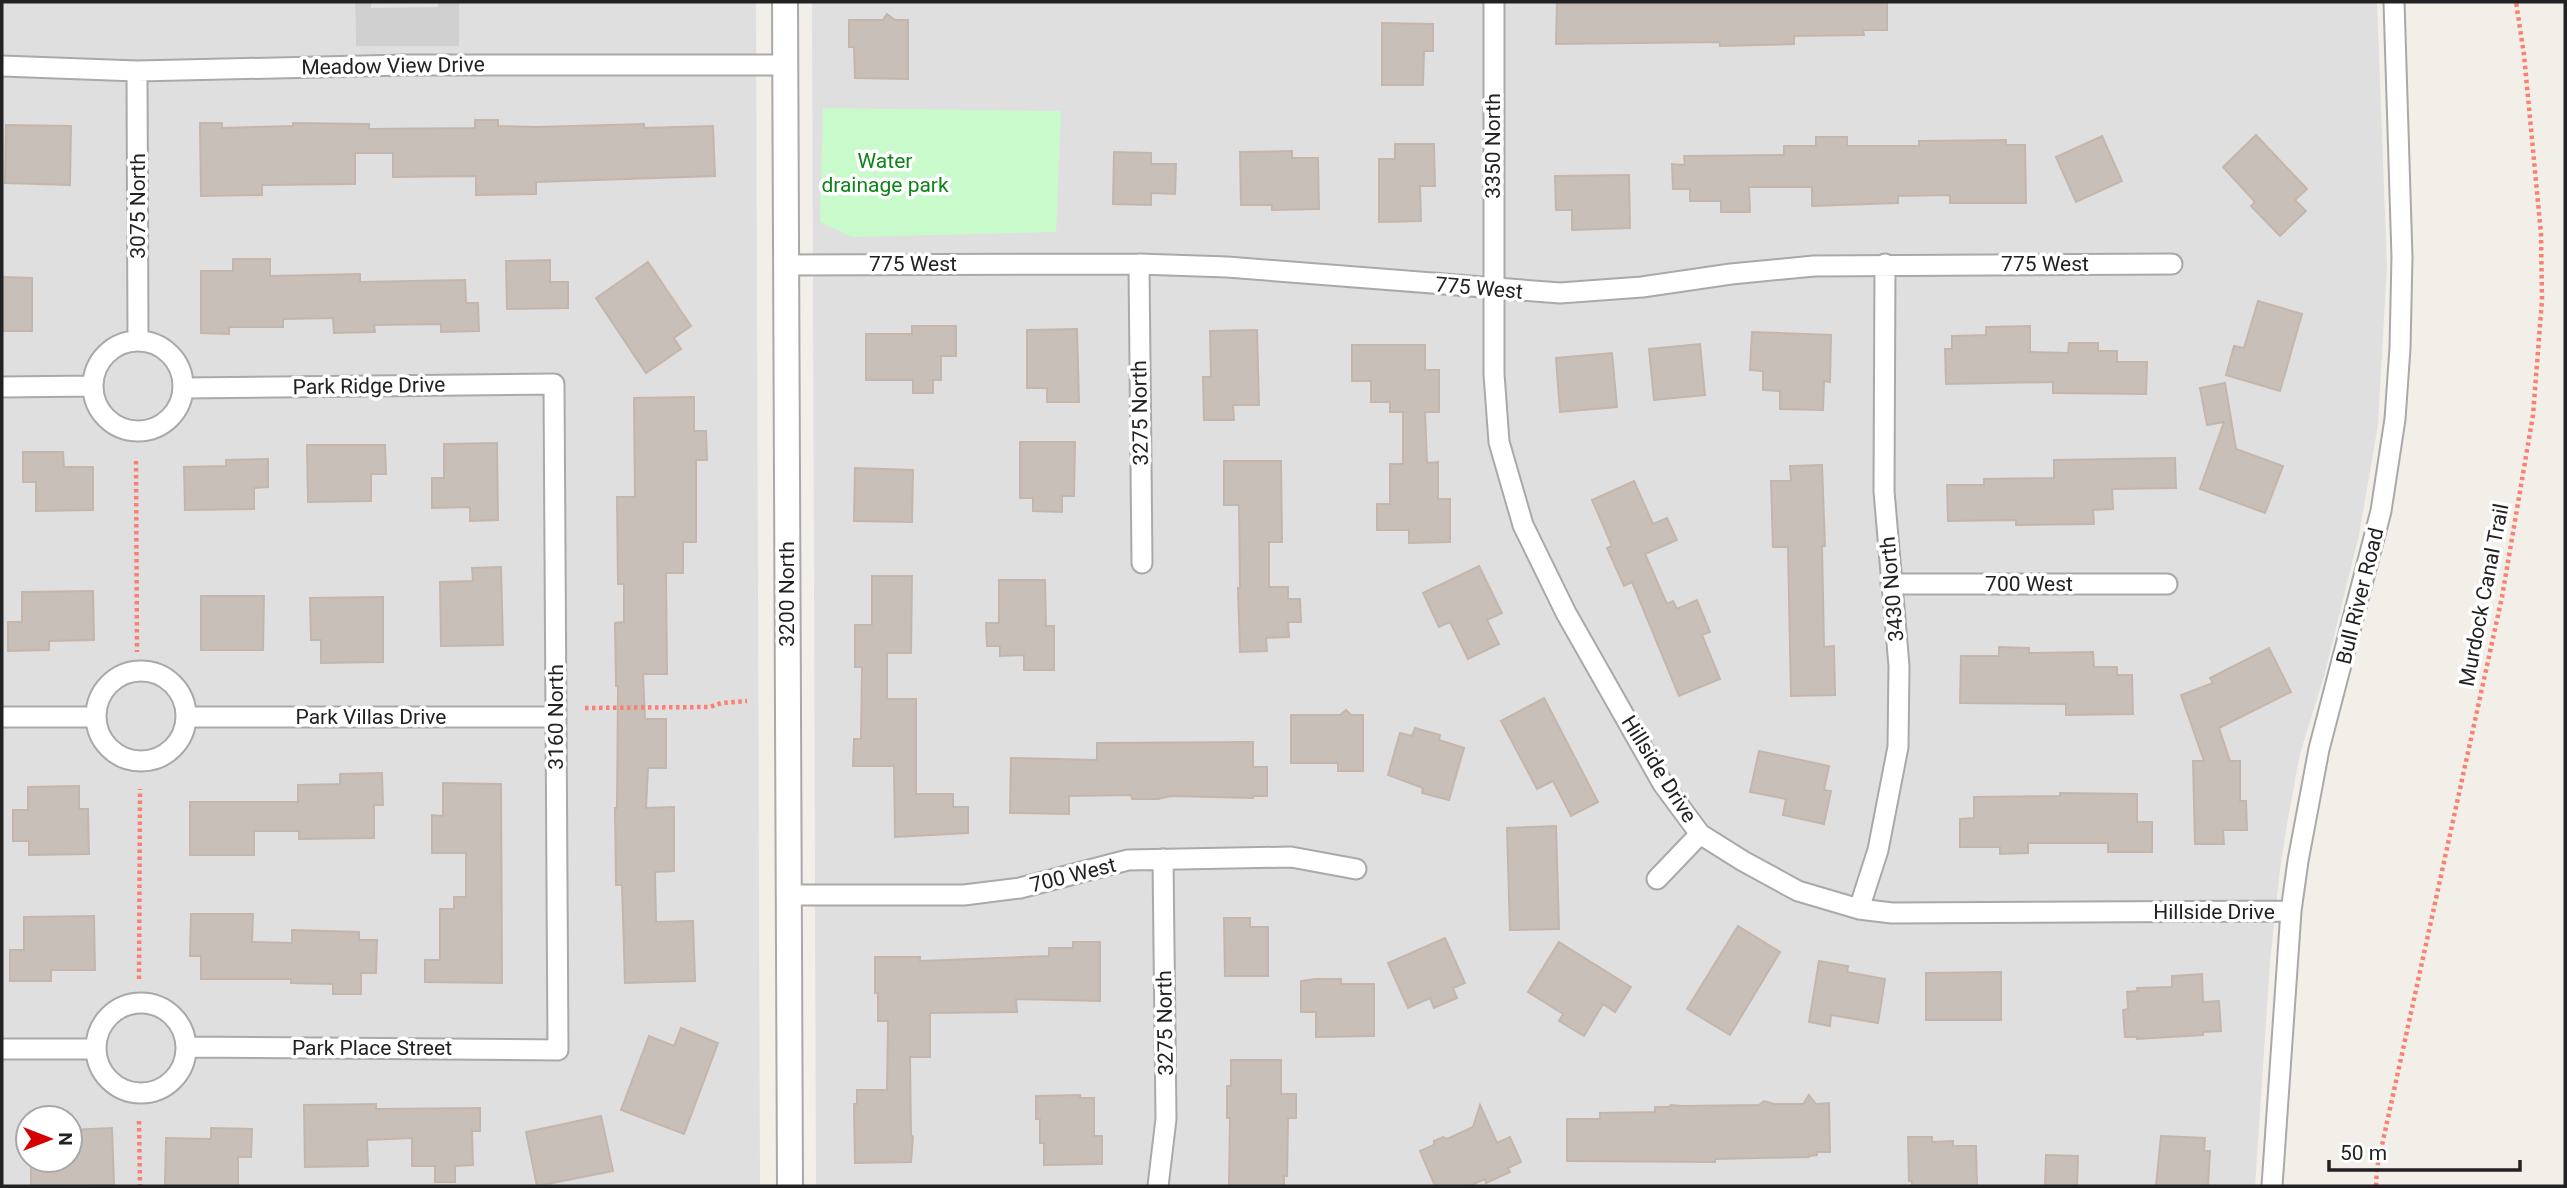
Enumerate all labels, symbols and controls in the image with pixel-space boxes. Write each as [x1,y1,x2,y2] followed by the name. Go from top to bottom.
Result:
[301,52,485,80] street label: Meadow View Drive
[1481,93,1505,199] street label: 3350 North
[821,149,949,197] park label: Water drainage park
[126,153,150,259] street label: 3075 North
[869,252,957,276] street label: 775 West
[2001,252,2089,276] street label: 775 West
[1434,272,1524,304] street label: 775 West
[1127,360,1153,466] street label: 3275 North
[292,373,446,399] street label: Park Ridge Drive
[2455,502,2513,688] street label: Murdock Canal Trail
[2331,525,2389,667] street label: Bull River Road
[1875,535,1909,643] street label: 3430 North
[775,541,799,647] street label: 3200 North
[1985,572,2073,596] street label: 700 West
[544,664,568,770] street label: 3160 North
[296,705,446,729] street label: Park Villas Drive
[1617,711,1701,827] street label: Hillside Drive
[1028,853,1119,897] street label: 700 West
[2153,900,2275,924] street label: Hillside Drive
[1152,970,1178,1076] street label: 3275 North
[292,1036,452,1060] street label: Park Place Street
[14,1104,84,1174] north arrow
[2329,1128,2520,1172] scale bar
[54,1132,77,1146] text: N
[2340,1141,2387,1165] text: 50 m

